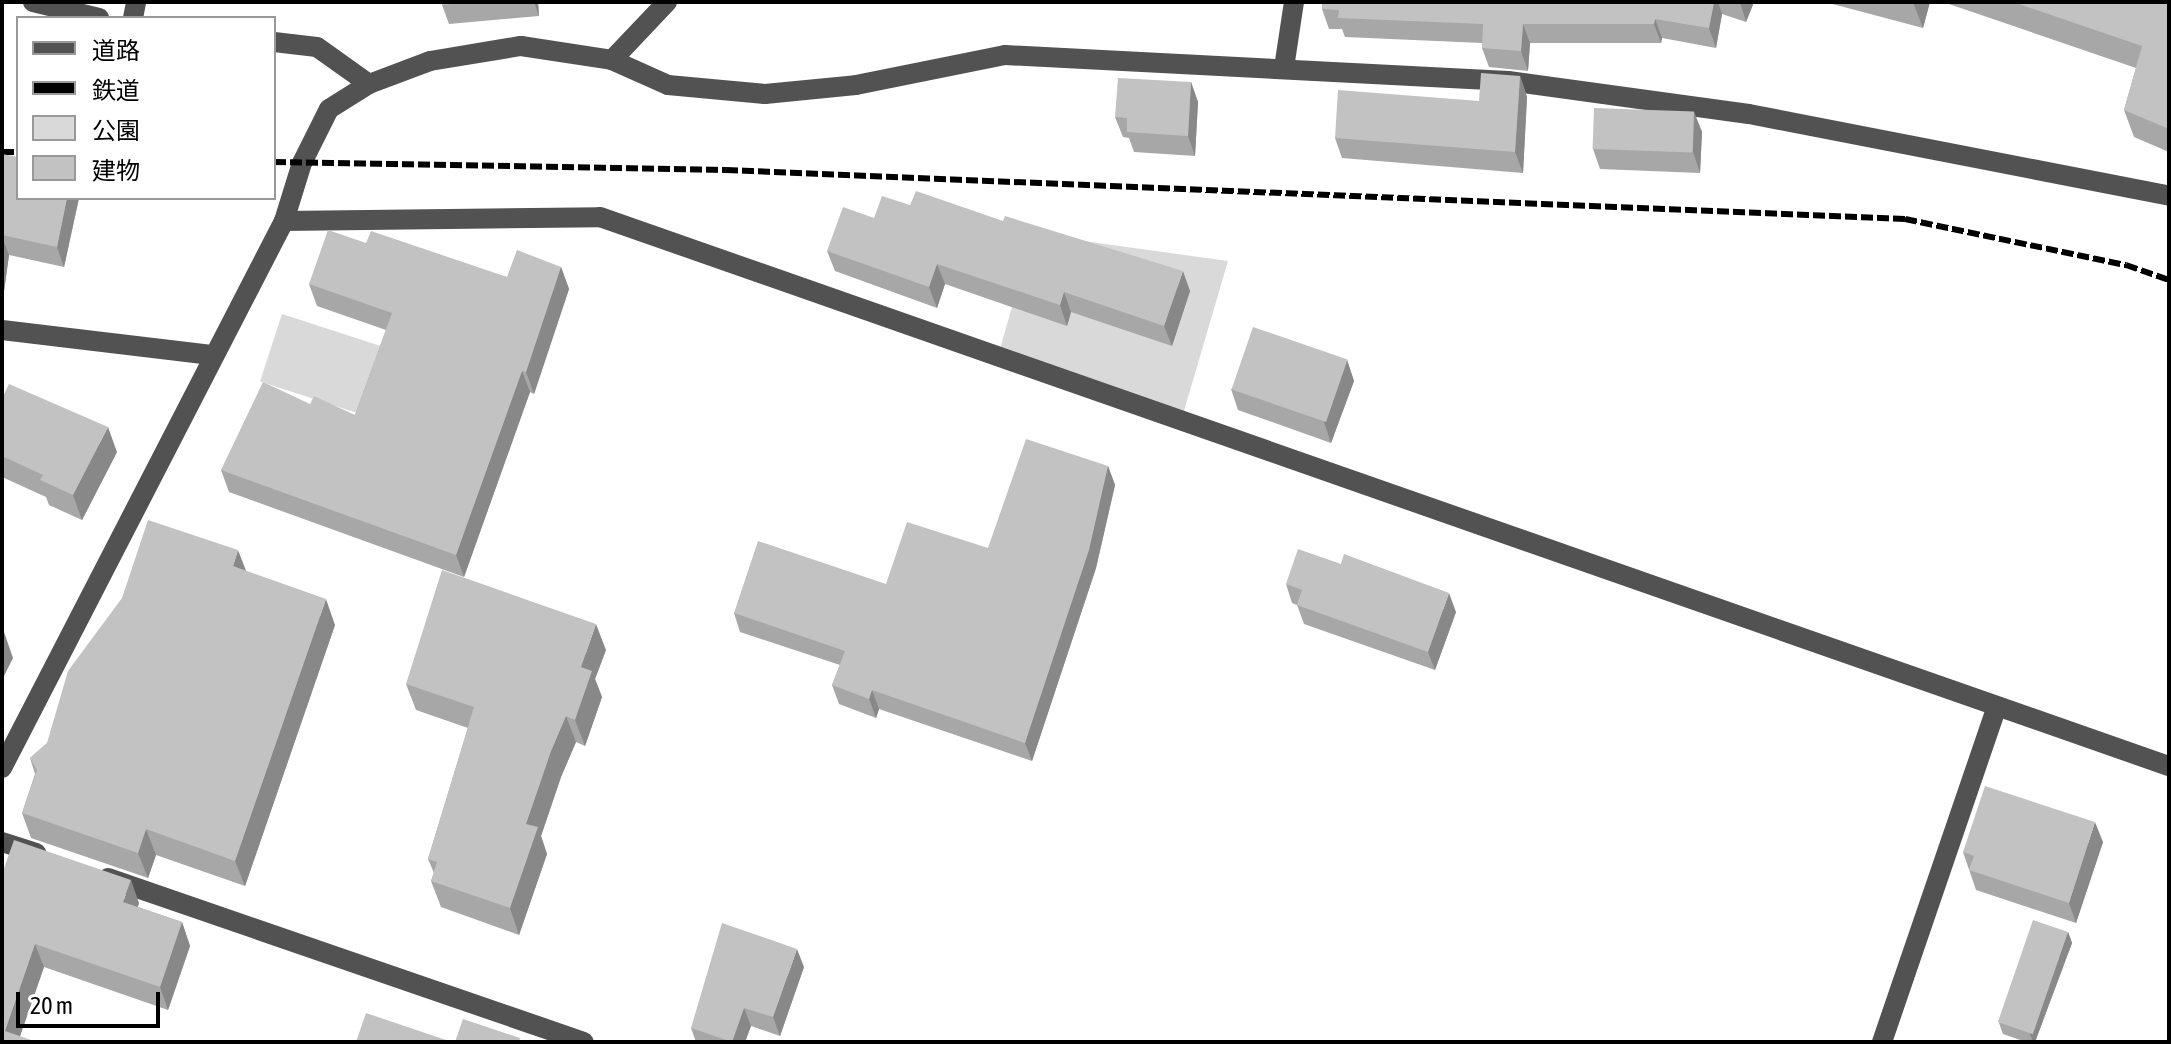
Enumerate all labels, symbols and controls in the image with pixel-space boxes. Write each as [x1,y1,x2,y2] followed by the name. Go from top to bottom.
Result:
[16,16,276,200] legend
[92,37,140,64] text: 道路
[92,77,140,104] text: 鉄道
[92,117,140,144] text: 公園
[92,157,140,184] text: 建物
[20,976,164,1026] scale bar
[30,992,73,1019] text: 20 m

